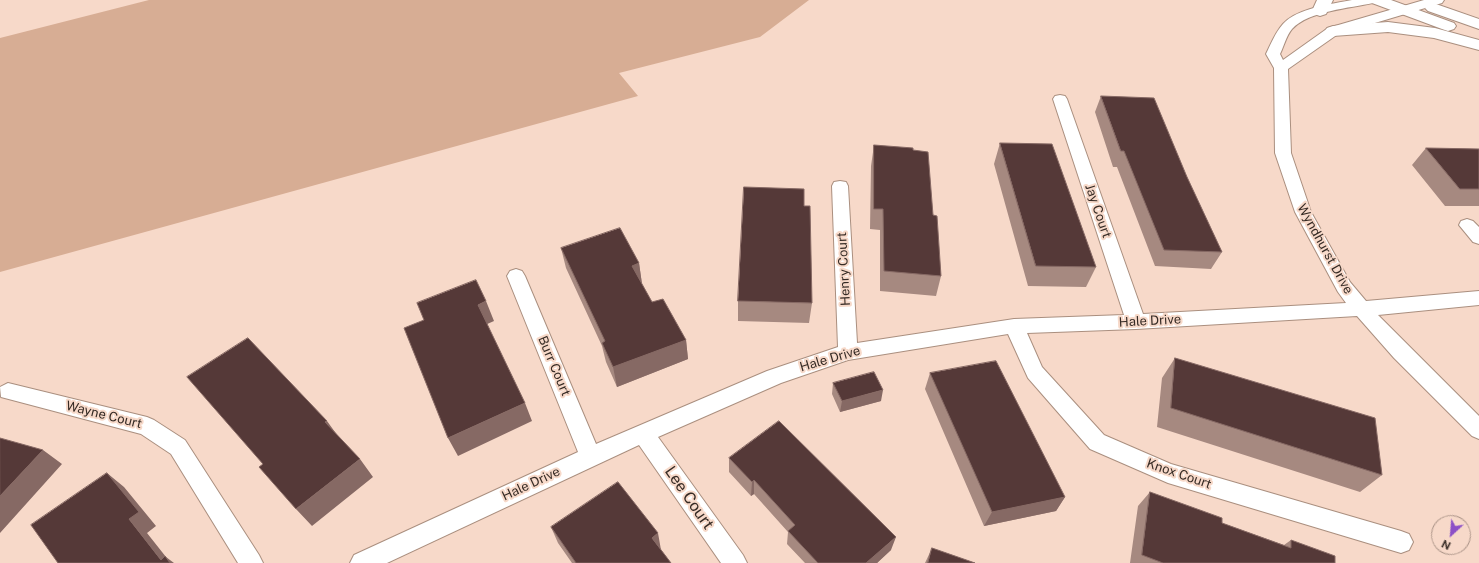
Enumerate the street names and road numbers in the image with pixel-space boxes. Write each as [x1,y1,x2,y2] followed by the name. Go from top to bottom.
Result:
[1082,182,1114,240] street label: Jay Court
[1294,201,1356,297] street label: Wyndhurst Drive
[834,232,854,306] street label: Henry Court
[1118,312,1182,330] street label: Hale Drive
[534,334,574,398] street label: Burr Court
[798,343,862,375] street label: Hale Drive
[64,398,144,432] street label: Wayne Court
[1145,456,1213,492] street label: Knox Court
[660,463,718,533] street label: Lee Court
[499,464,563,504] street label: Hale Drive

